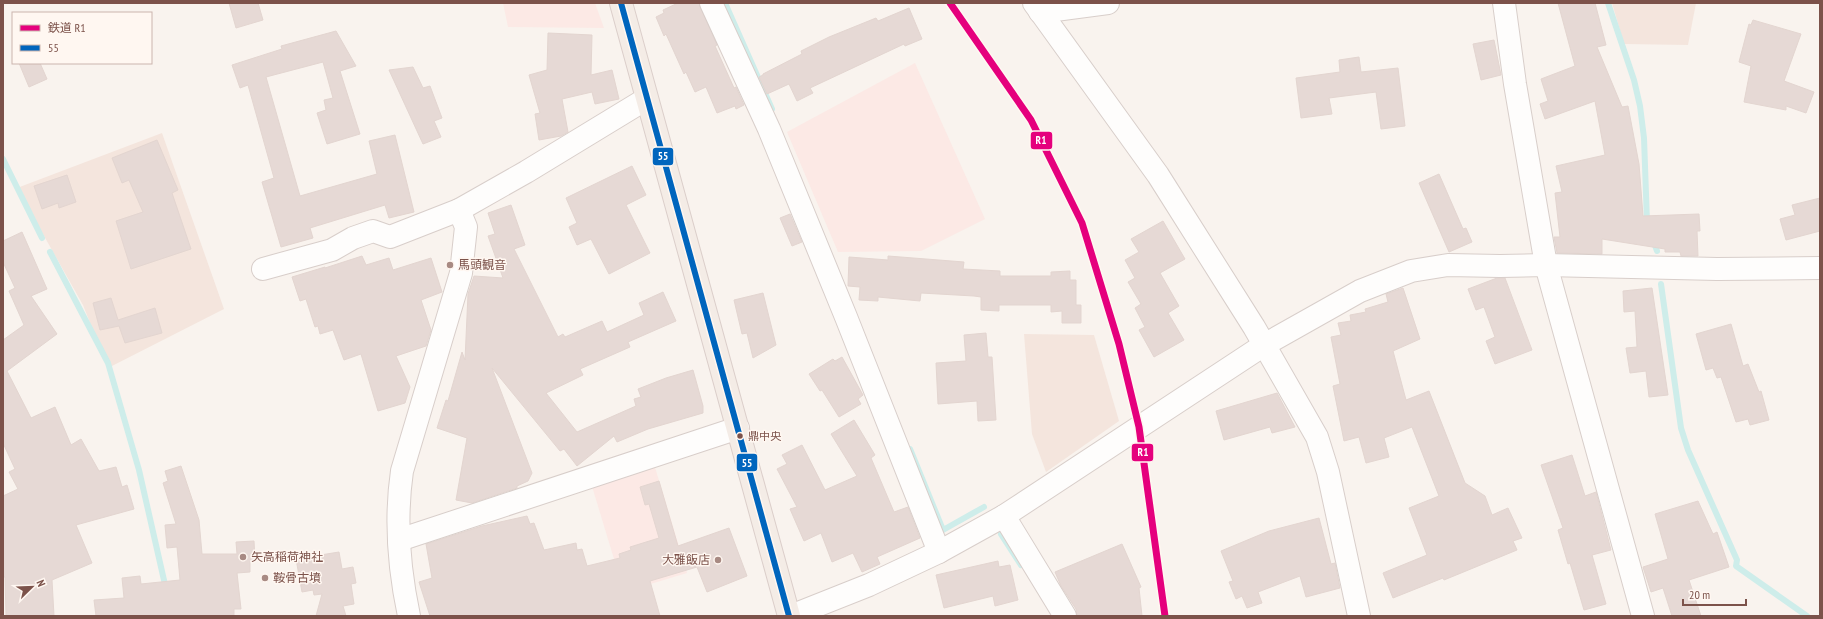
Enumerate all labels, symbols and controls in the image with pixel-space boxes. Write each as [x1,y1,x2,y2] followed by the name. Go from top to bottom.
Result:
[12,12,152,64] legend
[48,20,86,35] text: 鉄道 R1
[48,40,59,55] text: 55
[1030,131,1053,150] line badge: R1
[1036,133,1046,147] text: R1
[652,147,674,166] line badge: 55
[658,149,668,163] text: 55
[458,257,506,272] place label: 馬頭観音
[445,260,455,270] marker: 馬頭観音
[748,429,782,443] place label: 鼎中央
[735,431,745,441] marker: 鼎中央
[1131,443,1154,462] line badge: R1
[1138,445,1148,459] text: R1
[736,453,758,472] line badge: 55
[742,456,752,470] text: 55
[251,549,323,564] place label: 矢高稲荷神社
[238,552,248,562] marker: 矢高稲荷神社
[662,552,710,567] place label: 大雅飯店
[713,555,723,565] marker: 大雅飯店
[12,567,52,607] north arrow
[273,570,321,585] place label: 鞍骨古墳
[260,573,270,583] marker: 鞍骨古墳
[34,578,49,589] text: N
[1683,581,1746,607] scale bar
[1689,587,1710,602] text: 20 m

